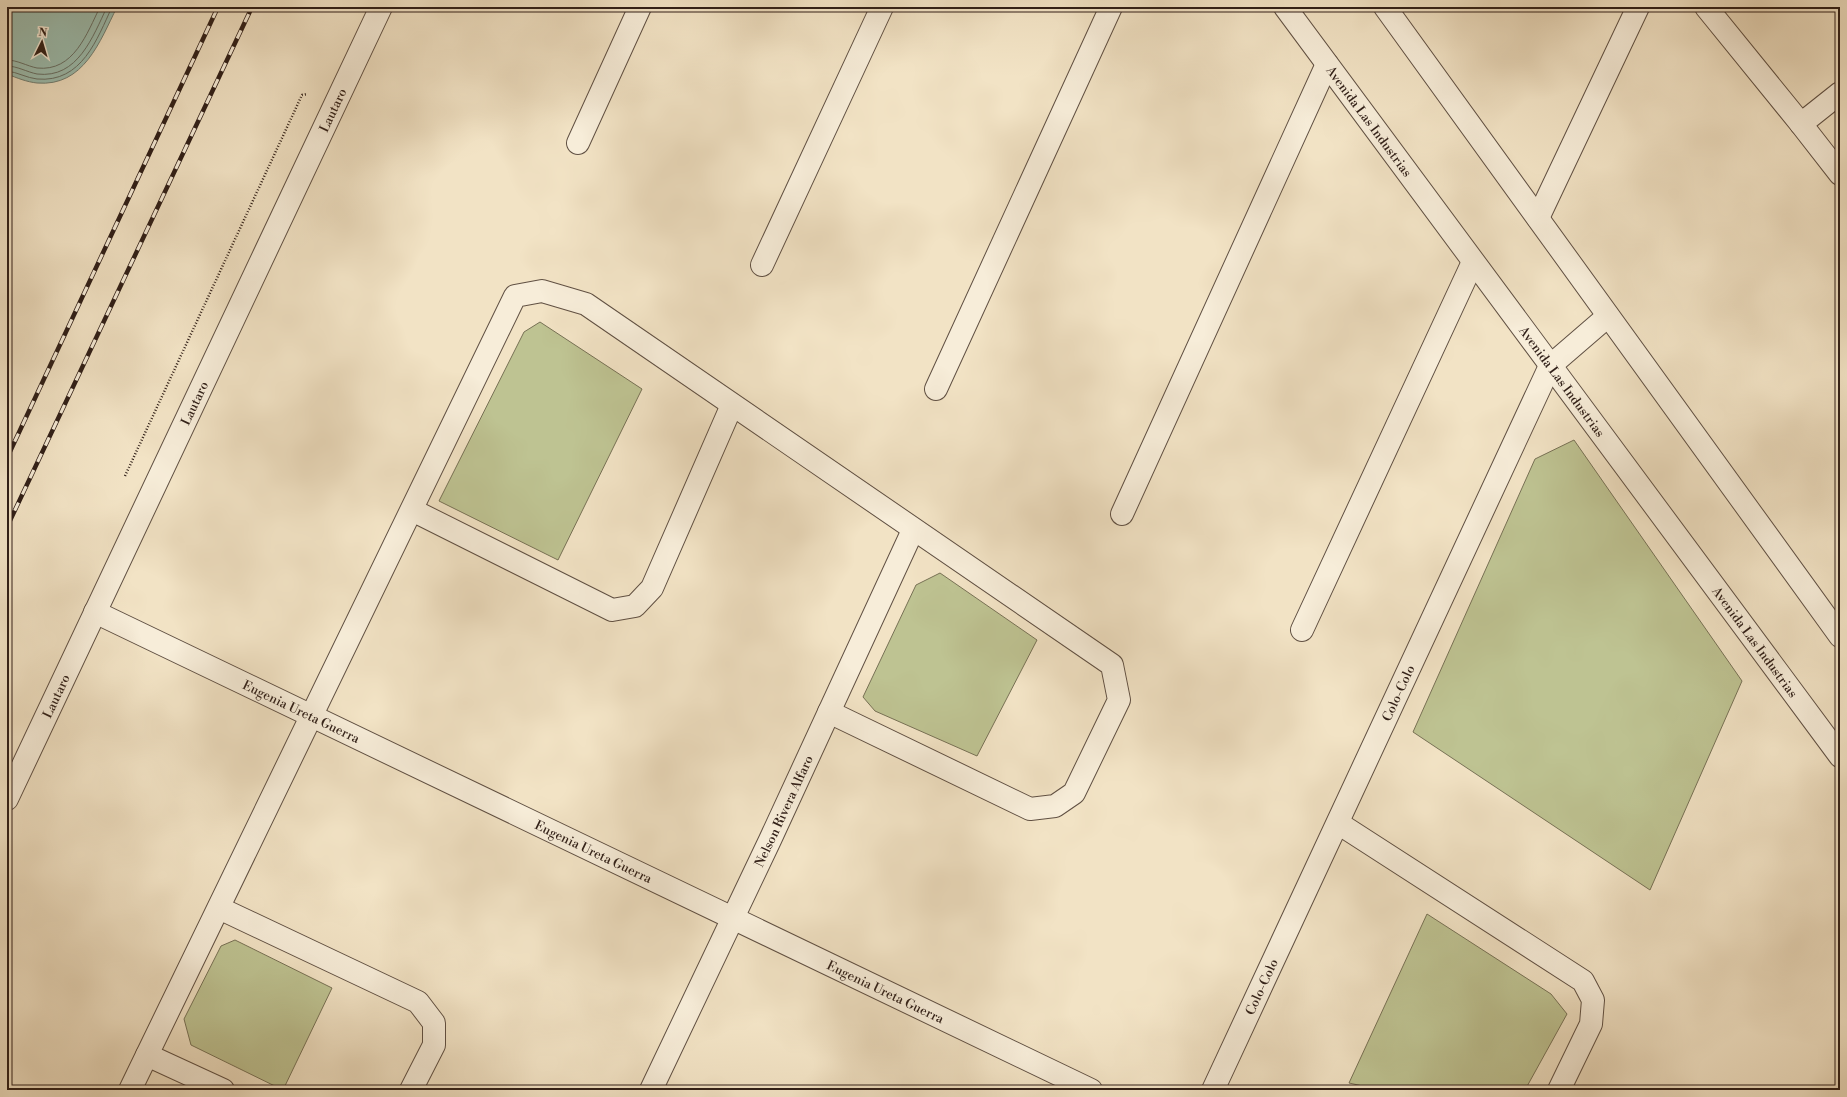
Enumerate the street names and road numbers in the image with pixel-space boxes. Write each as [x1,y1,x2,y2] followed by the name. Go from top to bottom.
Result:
[1322,62,1415,180] street label: Avenida Las Industrias
[316,86,351,135] street label: Lautaro
[1515,323,1608,441] street label: Avenida Las Industrias
[178,379,212,428] street label: Lautaro
[1708,583,1801,701] street label: Avenida Las Industrias
[1379,663,1419,724] street label: Colo-Colo
[39,672,74,721] street label: Lautaro
[240,677,363,747] street label: Eugenia Ureta Guerra
[751,753,817,870] street label: Nelson Rivera Alfaro
[532,817,655,887] street label: Eugenia Ureta Guerra
[1242,956,1282,1018] street label: Colo-Colo
[824,957,947,1027] street label: Eugenia Ureta Guerra

